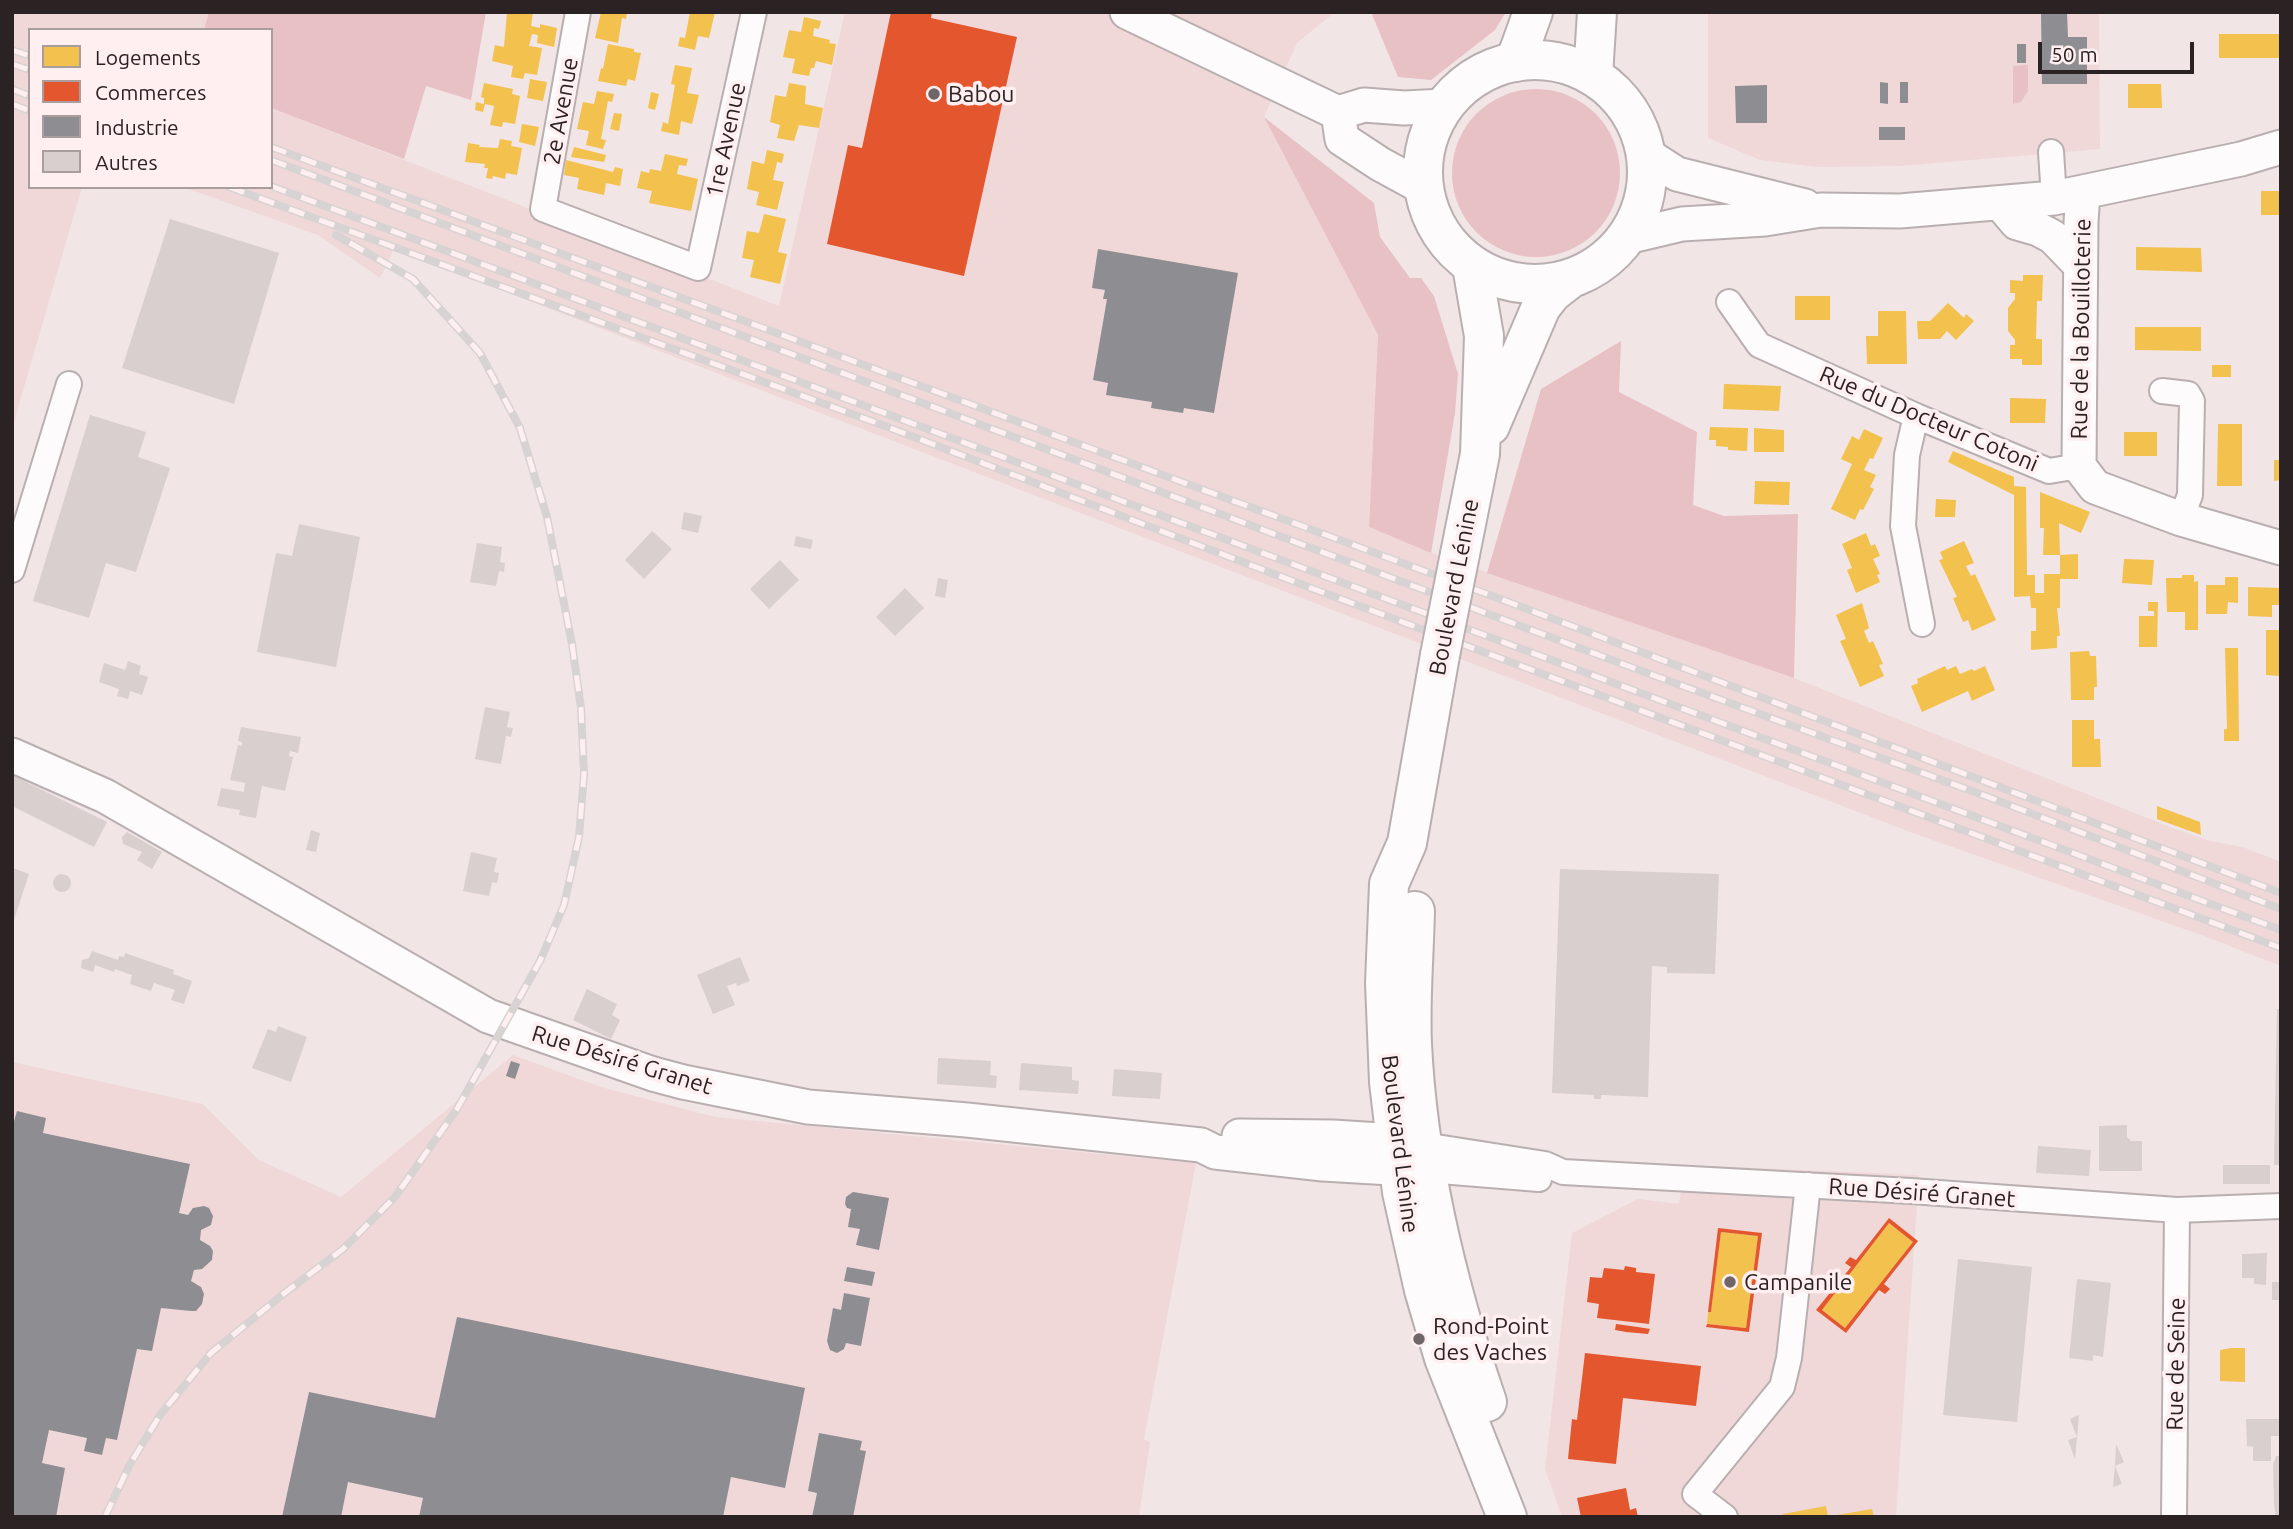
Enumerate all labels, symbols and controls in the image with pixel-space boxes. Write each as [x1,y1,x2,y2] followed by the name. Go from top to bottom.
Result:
[28,28,273,189] legend
[2041,28,2197,72] scale bar
[2051,42,2098,66] text: 50 m
[95,45,201,69] text: Logements
[538,55,584,167] street label: 2e Avenue
[95,80,206,104] text: Commerces
[700,80,752,200] street label: 1re Avenue
[948,80,1014,108] place label: Babou
[926,86,942,102] marker: Babou
[95,115,179,139] text: Industrie
[95,150,158,174] text: Autres
[2065,218,2097,440] street label: Rue de la Bouilloterie
[1815,360,2043,478] street label: Rue du Docteur Cotoni
[1423,496,1485,678] street label: Boulevard Lénine
[528,1019,716,1101] street label: Rue Désiré Granet
[1375,1053,1425,1235] street label: Boulevard Lénine
[1828,1173,2016,1213] street label: Rue Désiré Granet
[1744,1268,1853,1296] place label: Campanile
[1722,1274,1738,1290] marker: Campanile
[2161,1297,2191,1431] street label: Rue de Seine
[1433,1312,1549,1366] place label: Rond-Point des Vaches
[1411,1331,1427,1347] marker: Rond-Point des Vaches

